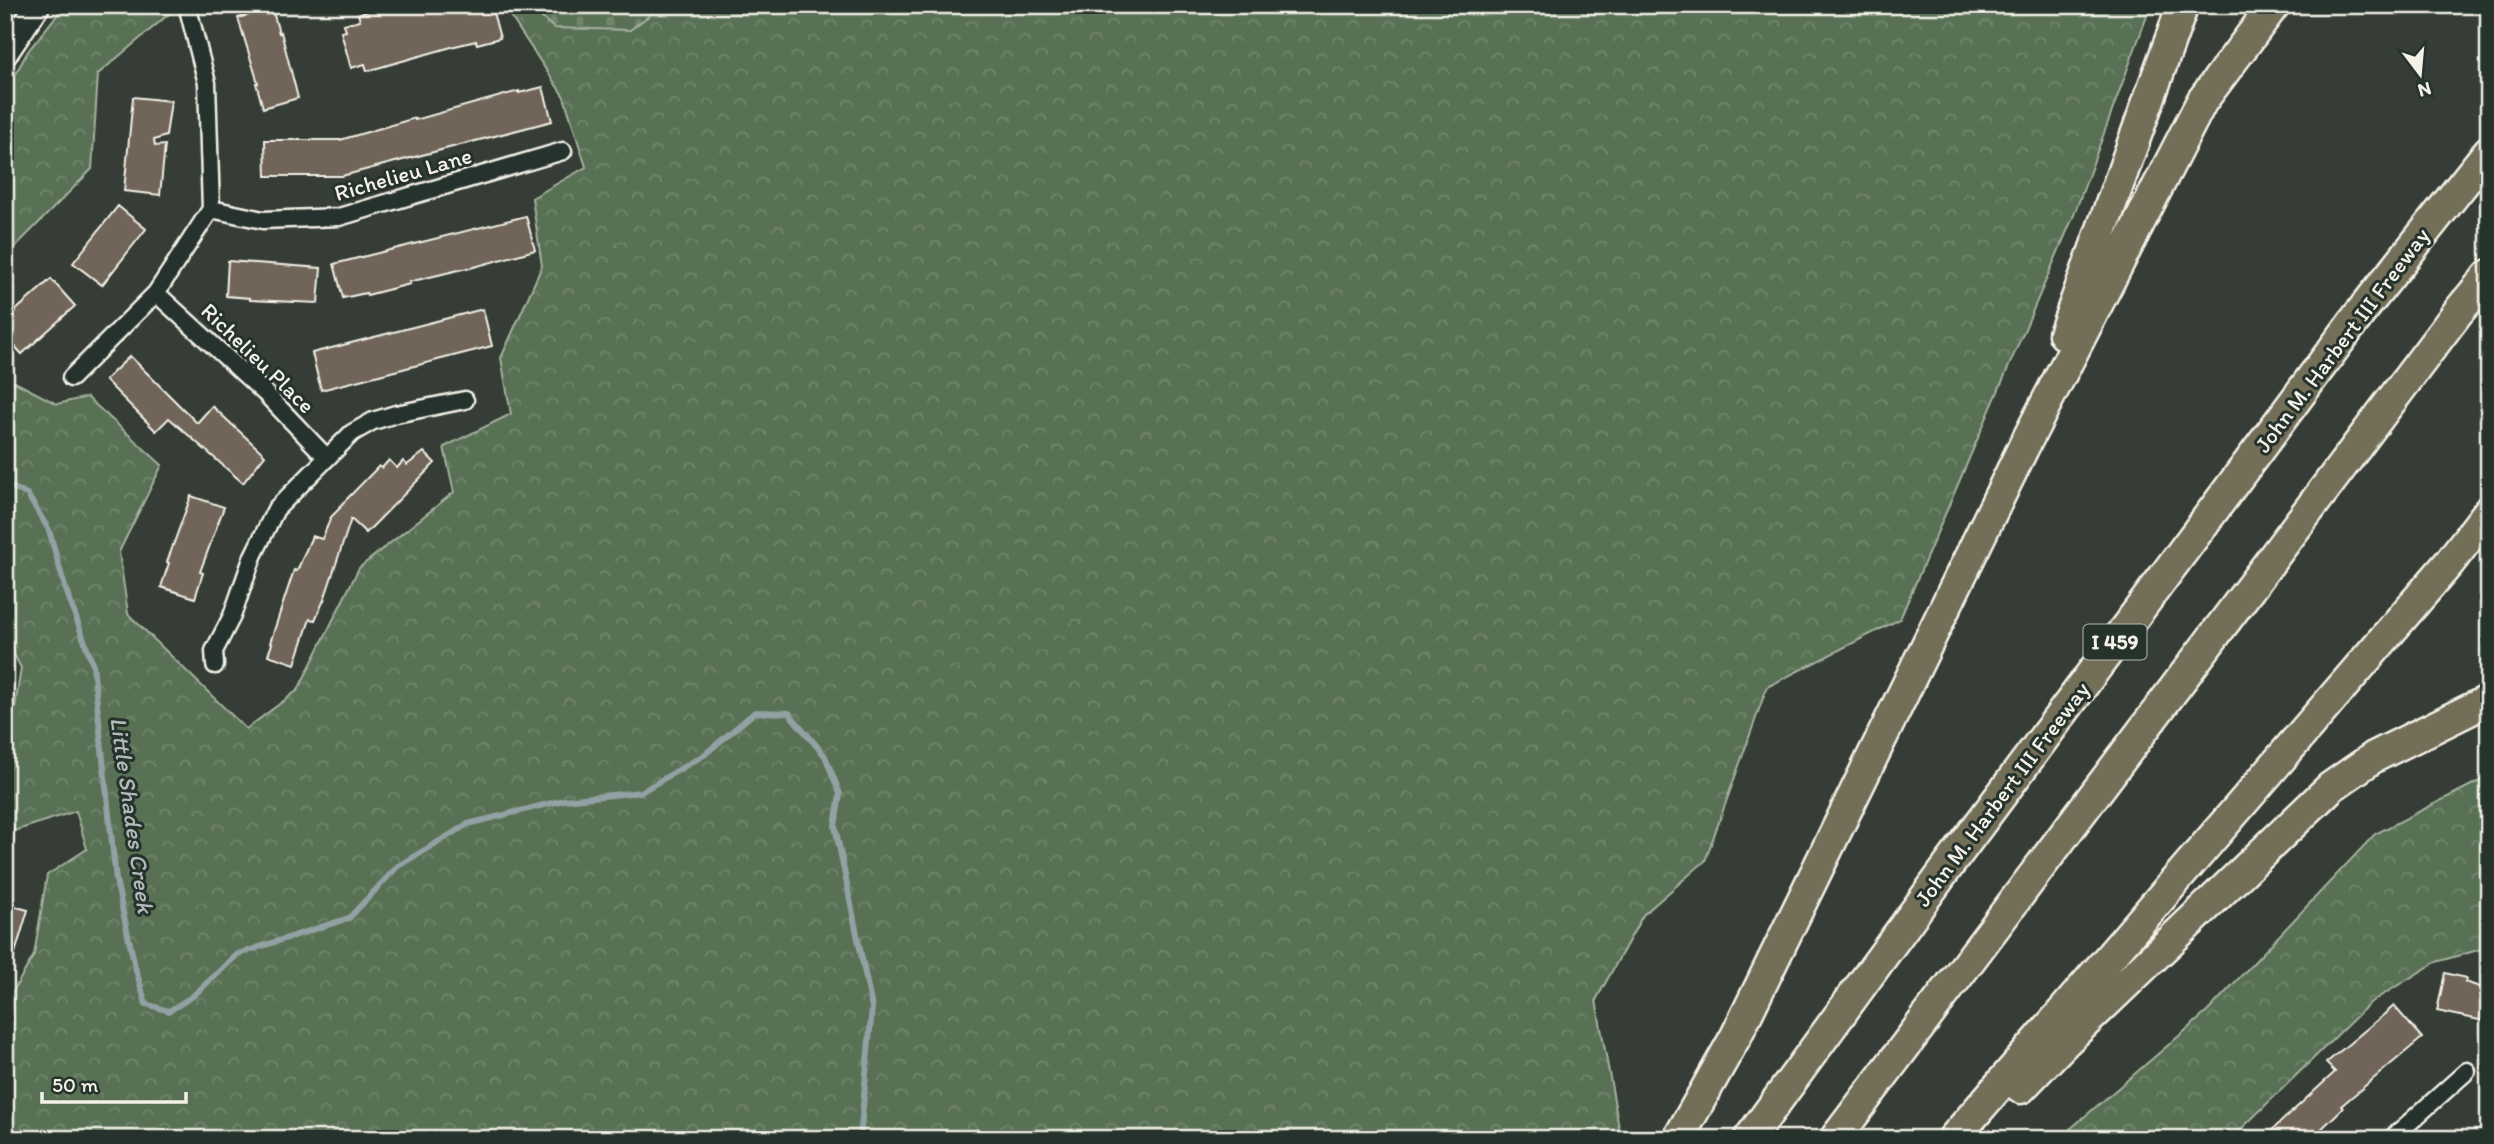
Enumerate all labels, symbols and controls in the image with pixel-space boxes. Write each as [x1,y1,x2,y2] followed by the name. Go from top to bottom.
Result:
[2386,38,2456,108] north arrow
[2415,77,2434,103] text: N
[331,141,475,207] street label: Richelieu Lane
[2248,222,2436,458] street label: John M. Harbert III Freeway
[195,297,321,419] street label: Richelieu Place
[2084,624,2146,660] road number: I 459
[1908,676,2096,912] street label: John M. Harbert III Freeway
[104,715,161,916] water label: Little Shades Creek
[42,1060,186,1104] scale bar
[52,1072,99,1097] text: 50 m

